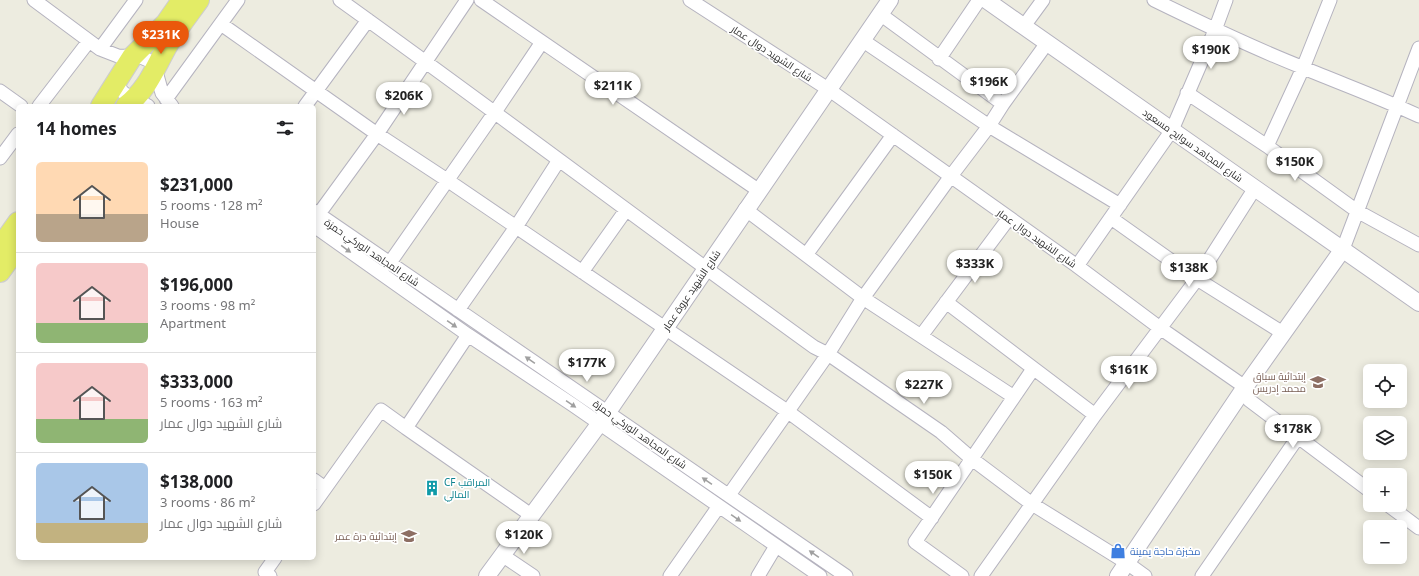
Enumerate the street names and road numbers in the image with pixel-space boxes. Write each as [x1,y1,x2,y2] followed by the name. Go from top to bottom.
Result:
[728,21,815,84] street label: شارع الشهيد دوال عمار
[1140,105,1246,185] street label: شارع المجاهد سوايح مسعود
[994,205,1080,271] street label: شارع الشهيد دوال عمار
[321,215,422,290] street label: شارع المجاهد الوركي حمزة
[658,247,723,334] street label: شارع الشهيد عروة عمار
[590,396,690,473] street label: شارع المجاهد الوركي حمزة

